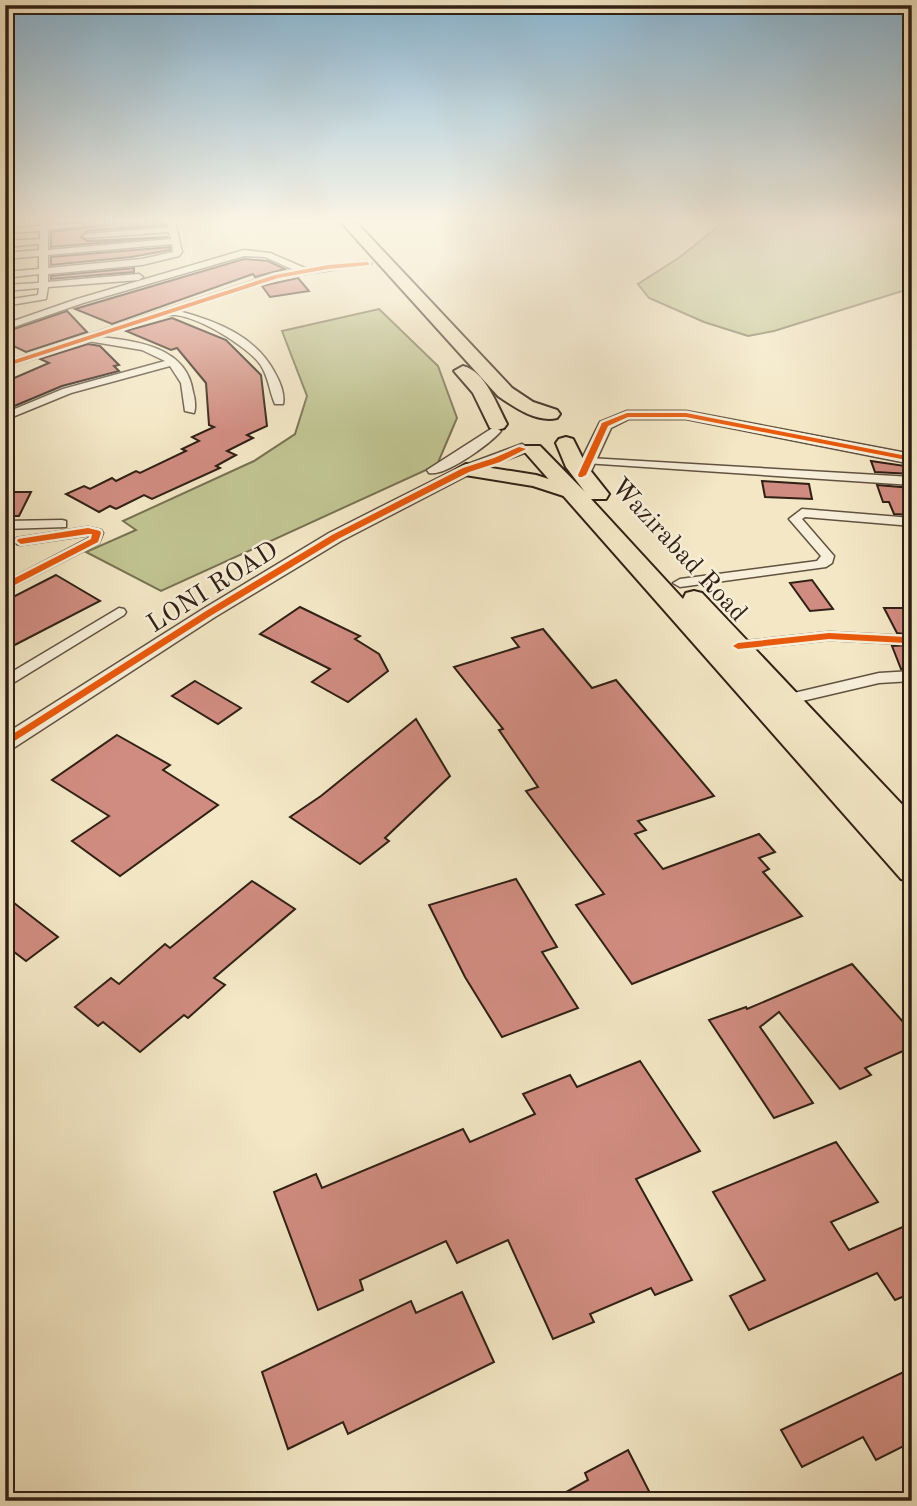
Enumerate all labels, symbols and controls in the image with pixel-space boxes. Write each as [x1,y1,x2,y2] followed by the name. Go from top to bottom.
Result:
[606,474,751,627] street label: Wazirabad Road
[143,537,283,638] street label: LONI ROAD

